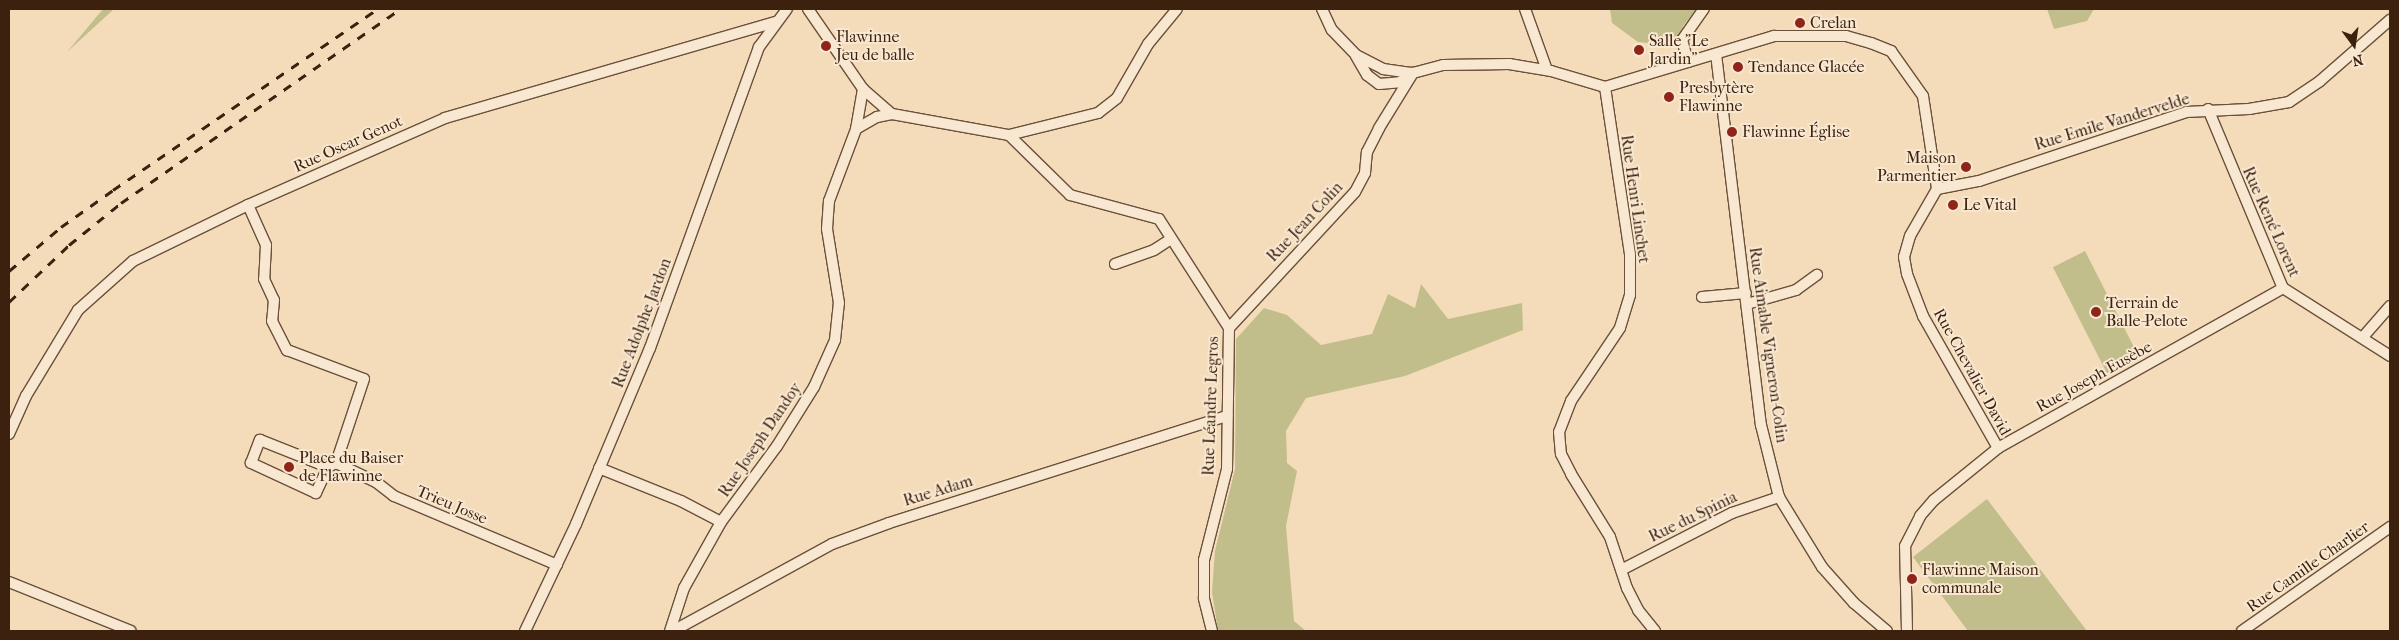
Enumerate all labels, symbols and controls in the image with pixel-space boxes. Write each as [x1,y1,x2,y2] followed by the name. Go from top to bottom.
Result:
[1810,13,1856,33] place label: Crelan
[1794,17,1806,29] marker: Crelan
[2329,20,2379,70] north arrow
[836,27,915,65] place label: Flawinne Jeu de balle
[1649,31,1709,69] place label: Salle "Le Jardin"
[820,40,832,52] marker: Flawinne Jeu de balle
[1633,44,1645,56] marker: Salle "Le Jardin"
[2351,51,2365,70] text: N
[1748,57,1864,77] place label: Tendance Glacée
[1732,61,1744,73] marker: Tendance Glacée
[1679,78,1754,116] place label: Presbytère Flawinne
[2032,89,2192,155] street label: Rue Emile Vandervelde
[1663,91,1675,103] marker: Presbytère Flawinne
[291,111,405,177] street label: Rue Oscar Genot
[1742,122,1850,142] place label: Flawinne Église
[1726,126,1738,138] marker: Flawinne Église
[1616,134,1654,264] street label: Rue Henri Linchet
[1877,148,1956,186] place label: Maison Parmentier
[1960,161,1972,173] marker: Maison Parmentier
[2238,164,2304,280] street label: Rue René Lorent
[1263,178,1347,266] street label: Rue Jean Colin
[1963,195,2017,215] place label: Le Vital
[1947,199,1959,211] marker: Le Vital
[1745,246,1791,444] street label: Rue Aimable Vigneron-Colin
[608,255,676,391] street label: Rue Adolphe Jardon
[2106,293,2188,331] place label: Terrain de Balle-Pelote
[1929,305,2015,439] street label: Rue Chevalier David
[2090,306,2102,318] marker: Terrain de Balle-Pelote
[1199,336,1223,476] street label: Rue Léandre Legros
[2033,337,2155,417] street label: Rue Joseph Eusèbe
[715,379,805,501] street label: Rue Joseph Dandoy
[299,448,403,486] place label: Place du Baiser de Flawinne
[283,461,295,473] marker: Place du Baiser de Flawinne
[901,471,975,511] street label: Rue Adam
[414,482,490,528] street label: Trieu Josse
[1646,487,1740,547] street label: Rue du Spinia
[2243,517,2373,617] street label: Rue Camille Charlier
[1922,560,2039,598] place label: Flawinne Maison communale
[1906,573,1918,585] marker: Flawinne Maison communale

